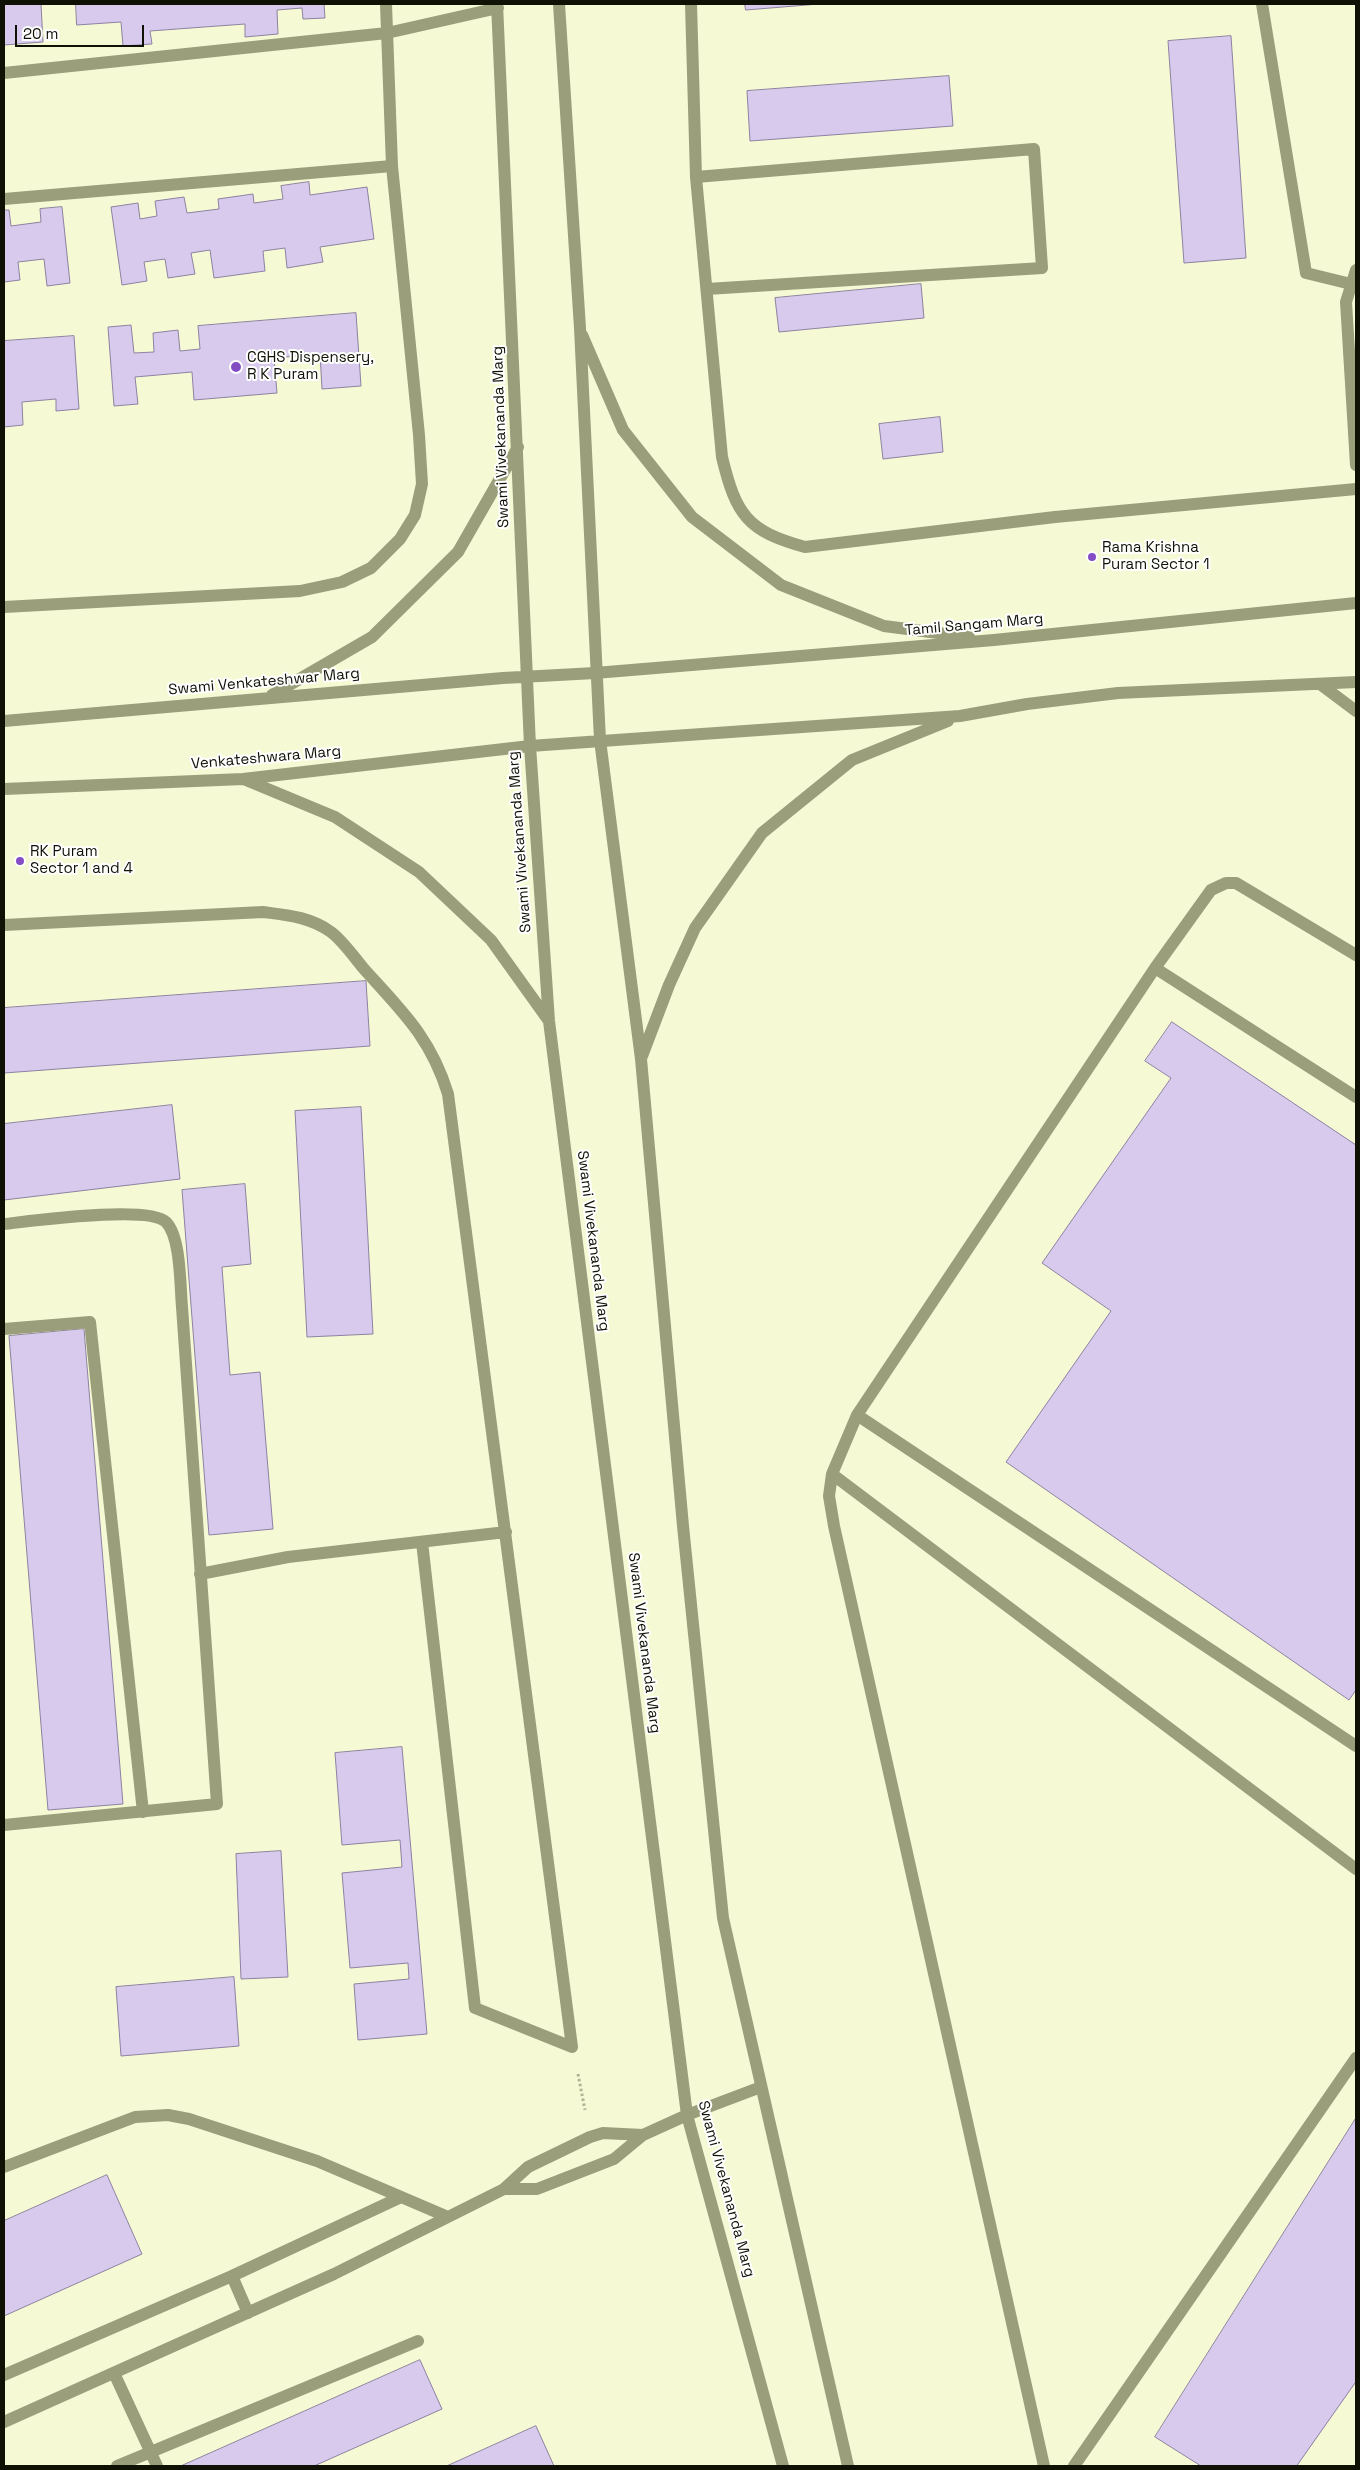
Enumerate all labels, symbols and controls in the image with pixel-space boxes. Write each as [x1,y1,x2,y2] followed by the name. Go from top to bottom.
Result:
[18,15,146,47] scale bar
[23,24,58,43] text: 20 m
[489,346,513,528] street label: Swami Vivekananda Marg
[247,349,374,384] place label: CGHS Dispensery, R K Puram
[229,360,243,374] marker: CGHS Dispensery, R K Puram
[1102,539,1209,574] place label: Rama Krishna Puram Sector 1
[1086,551,1098,563] marker: Rama Krishna Puram Sector 1
[904,610,1044,640] street label: Tamil Sangam Marg
[168,665,360,699] street label: Swami Venkateshwar Marg
[190,742,342,774] street label: Venkateshwara Marg
[505,751,535,933] street label: Swami Vivekananda Marg
[30,843,133,878] place label: RK Puram Sector 1 and 4
[14,855,26,867] marker: RK Puram Sector 1 and 4
[573,1150,613,1332] street label: Swami Vivekananda Marg
[624,1552,664,1734] street label: Swami Vivekananda Marg
[694,2099,758,2279] street label: Swami Vivekananda Marg

